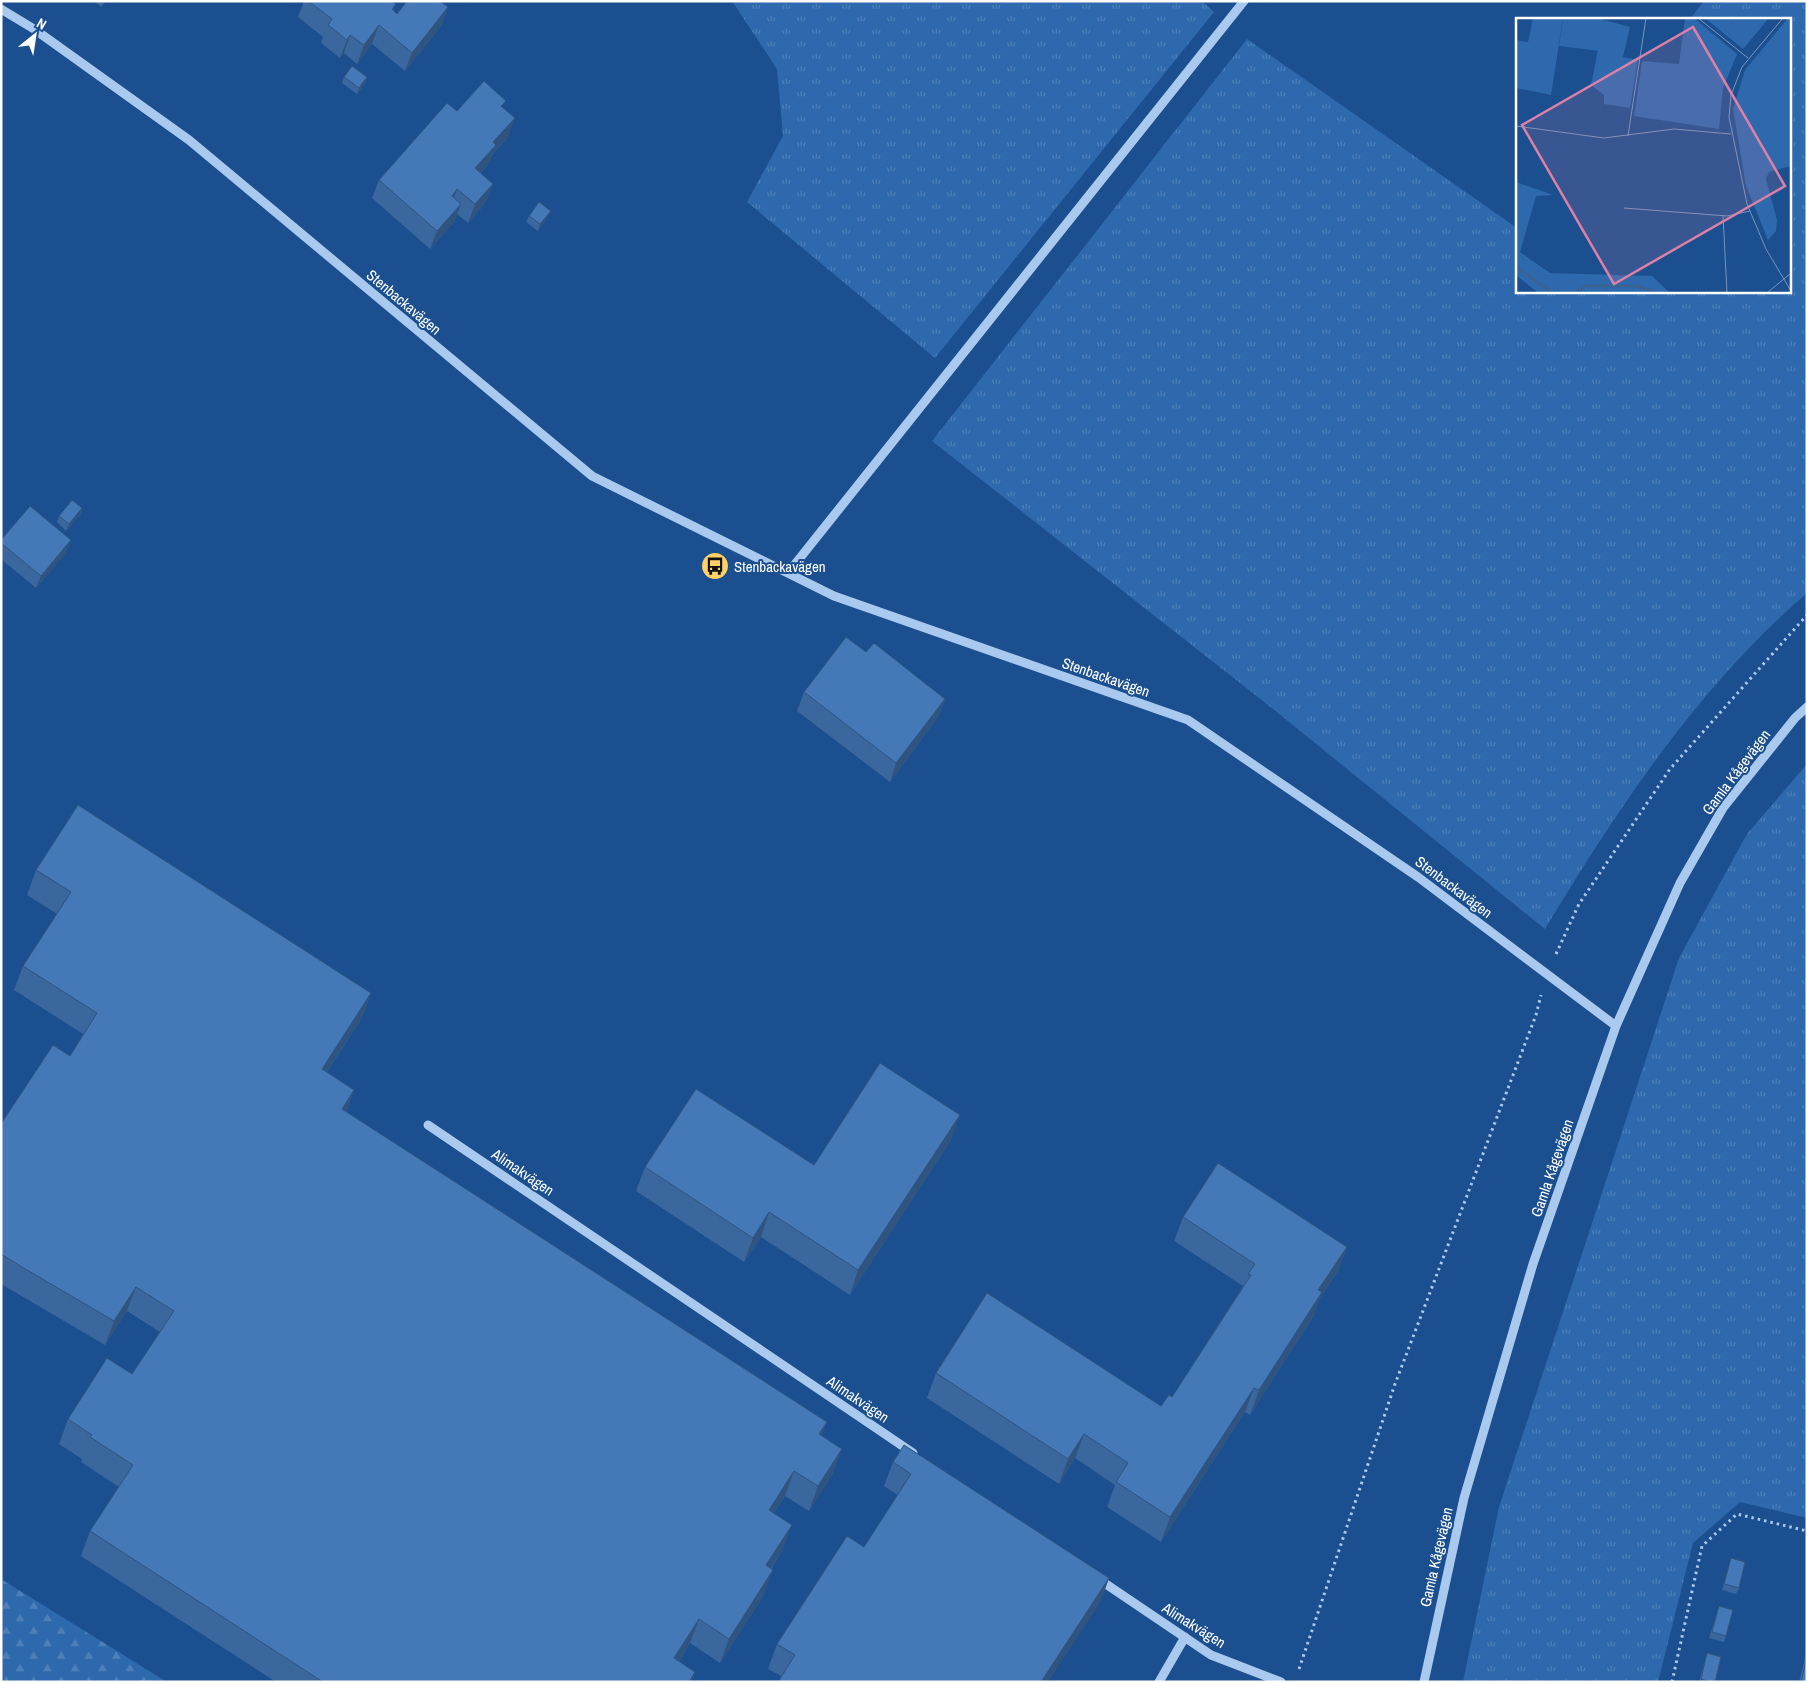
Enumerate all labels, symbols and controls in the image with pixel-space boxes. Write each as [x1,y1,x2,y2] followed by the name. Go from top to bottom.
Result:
[10,10,60,60] north arrow
[33,14,50,34] text: N
[1516,18,1790,292] inset map
[362,265,446,339] street label: Stenbackavägen
[700,551,730,581] bus stop icon: Stenbackavägen
[734,556,826,577] place label: Stenbackavägen
[1059,652,1153,702] street label: Stenbackavägen
[1697,725,1775,819] street label: Gamla Kågevägen
[1411,851,1497,923] street label: Stenbackavägen
[1525,1116,1579,1220] street label: Gamla Kågevägen
[487,1143,558,1201] street label: Alimakvägen
[822,1370,893,1428] street label: Alimakvägen
[1414,1505,1458,1609] street label: Gamla Kågevägen
[1157,1597,1230,1653] street label: Alimakvägen

